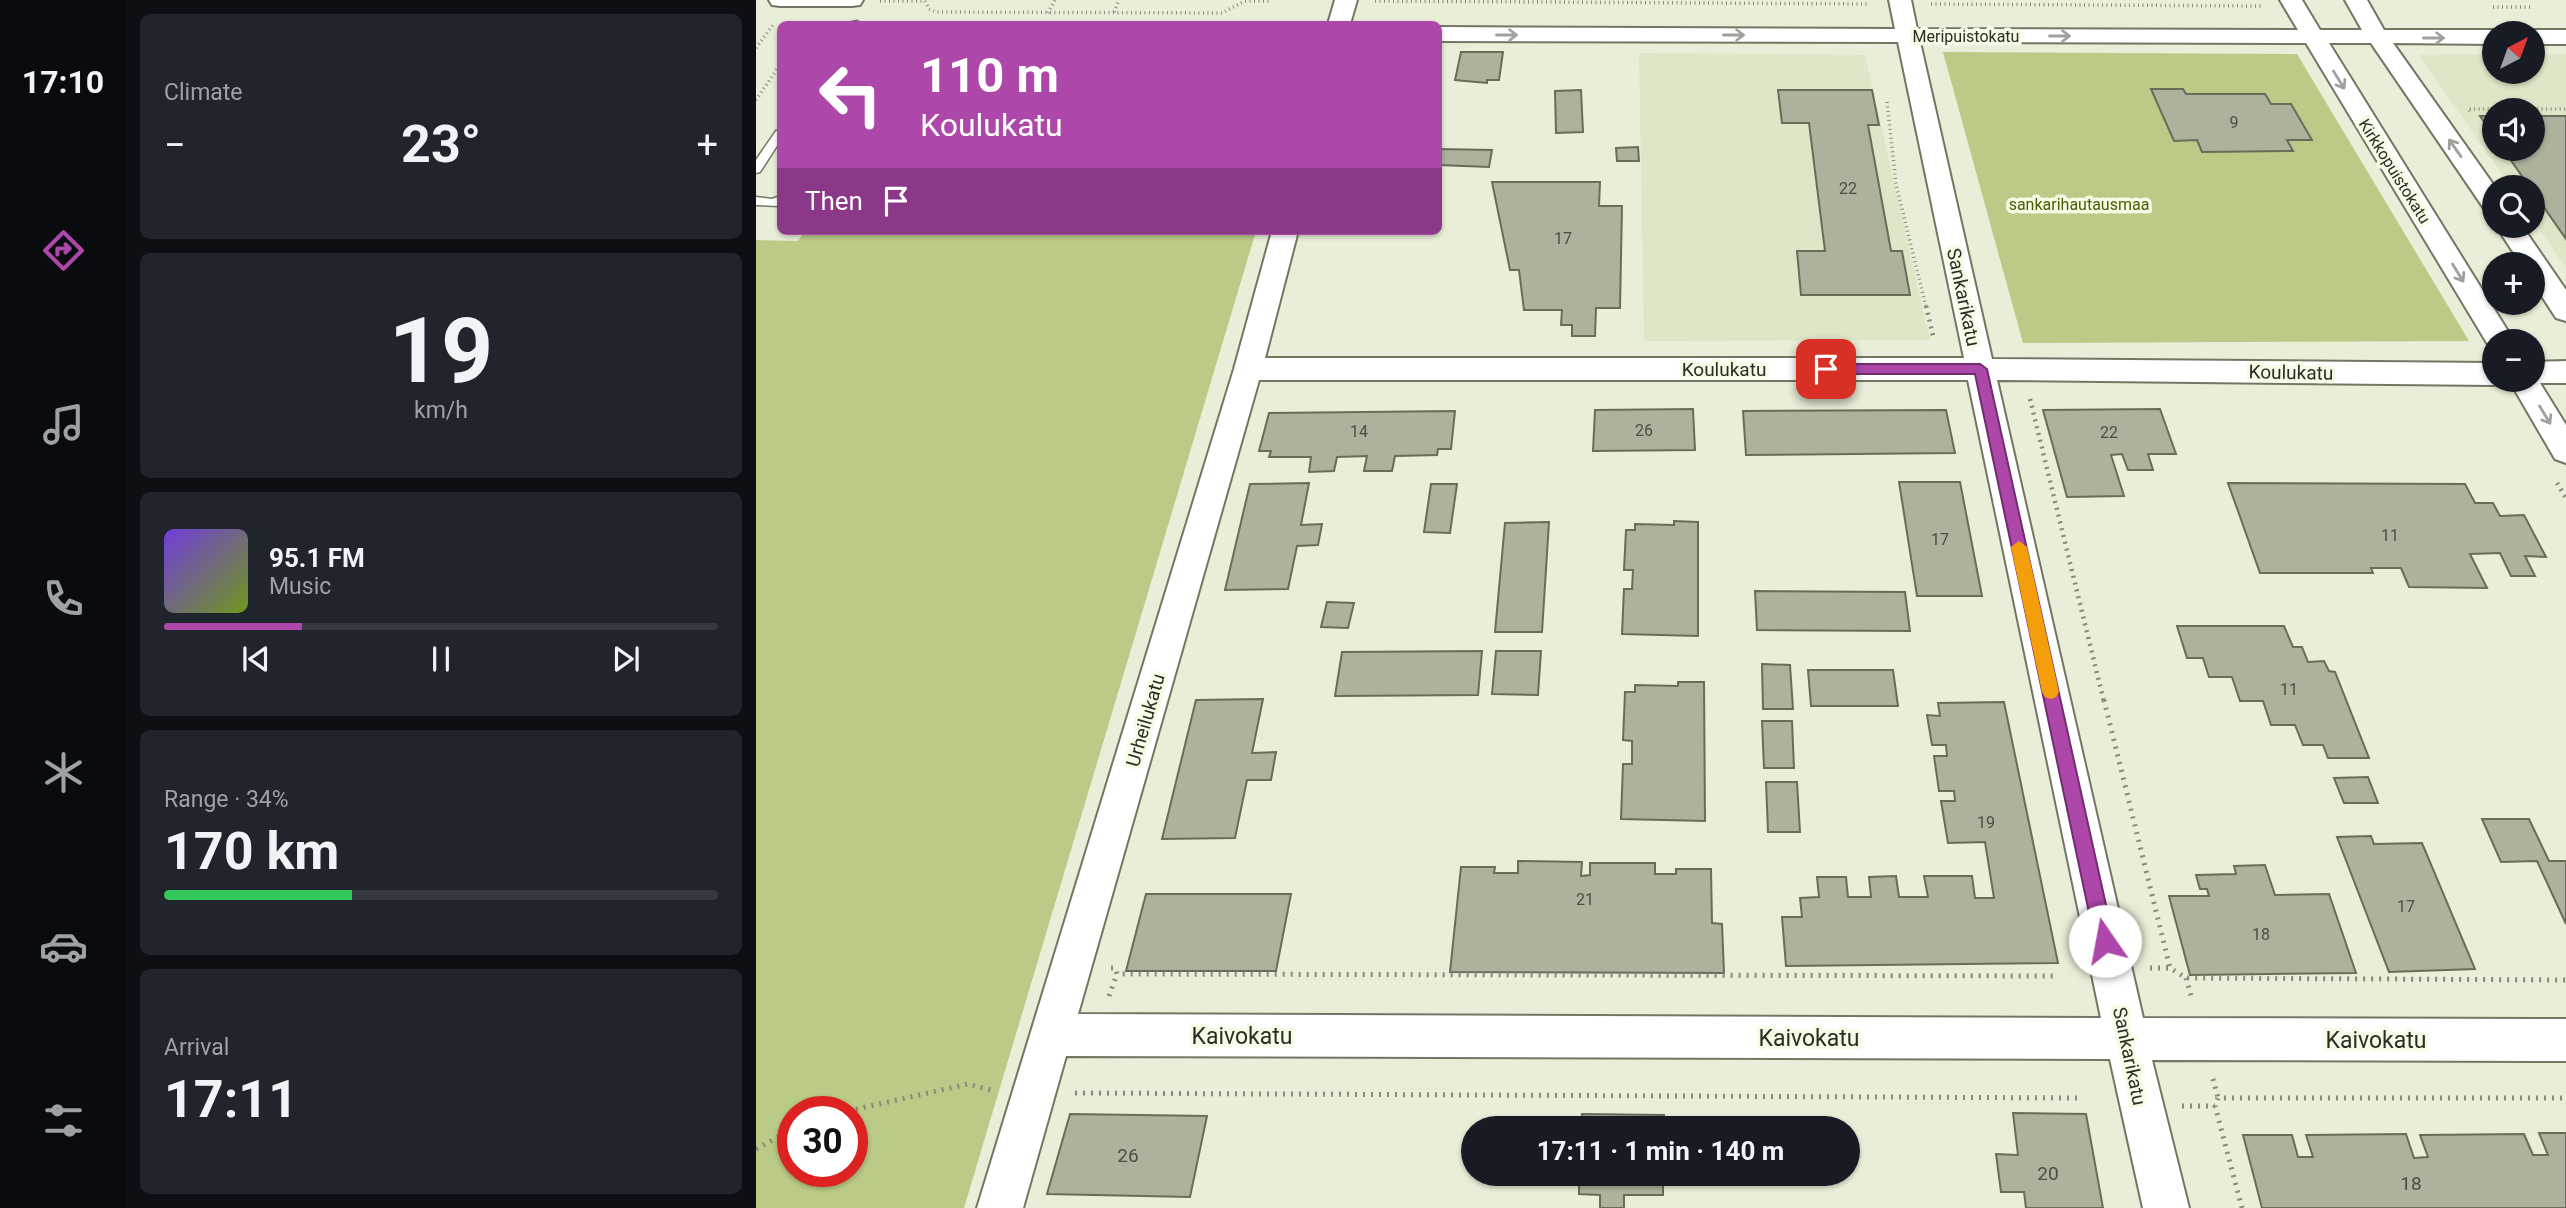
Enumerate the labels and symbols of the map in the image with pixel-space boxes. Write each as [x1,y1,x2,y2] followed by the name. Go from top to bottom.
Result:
[2482,21,2544,84] north arrow
[1913,27,2019,46] street label: Meripuistokatu
[1495,28,1518,42] one-way arrow
[1722,29,1745,42] one-way arrow
[2048,29,2071,43] one-way arrow
[2422,31,2445,44] one-way arrow
[2332,69,2346,89] one-way arrow
[2230,113,2239,132] house number: 9
[2355,115,2434,227] street label: Kirkkopuistokatu
[2448,138,2462,158] one-way arrow
[1839,179,1857,198] house number: 22
[2009,195,2149,214] park label: sankarihautausmaa
[1554,229,1572,248] house number: 17
[1942,246,1985,348] street label: Sankarikatu
[2451,263,2465,283] one-way arrow
[1796,339,1856,399] pin
[1682,358,1766,381] street label: Koulukatu
[2248,360,2334,385] street label: Koulukatu
[2538,405,2552,425] one-way arrow
[1635,421,1653,440] house number: 26
[1350,422,1368,441] house number: 14
[2100,423,2118,442] house number: 22
[2381,526,2399,545] house number: 11
[1931,530,1949,549] house number: 17
[1121,671,1170,769] street label: Urheilukatu
[2280,680,2298,699] house number: 11
[1977,813,1995,832] house number: 19
[1576,890,1594,909] house number: 21
[2397,897,2415,916] house number: 17
[2068,904,2142,978] position arrow
[2252,925,2270,944] house number: 18
[2108,1005,2151,1107] street label: Sankarikatu
[1192,1023,1293,1050] street label: Kaivokatu
[1759,1025,1860,1052] street label: Kaivokatu
[2326,1027,2427,1054] street label: Kaivokatu
[777,1096,868,1187] speed limit sign: 30
[1117,1144,1139,1167] house number: 26
[2037,1162,2059,1185] house number: 20
[2400,1172,2422,1195] house number: 18

